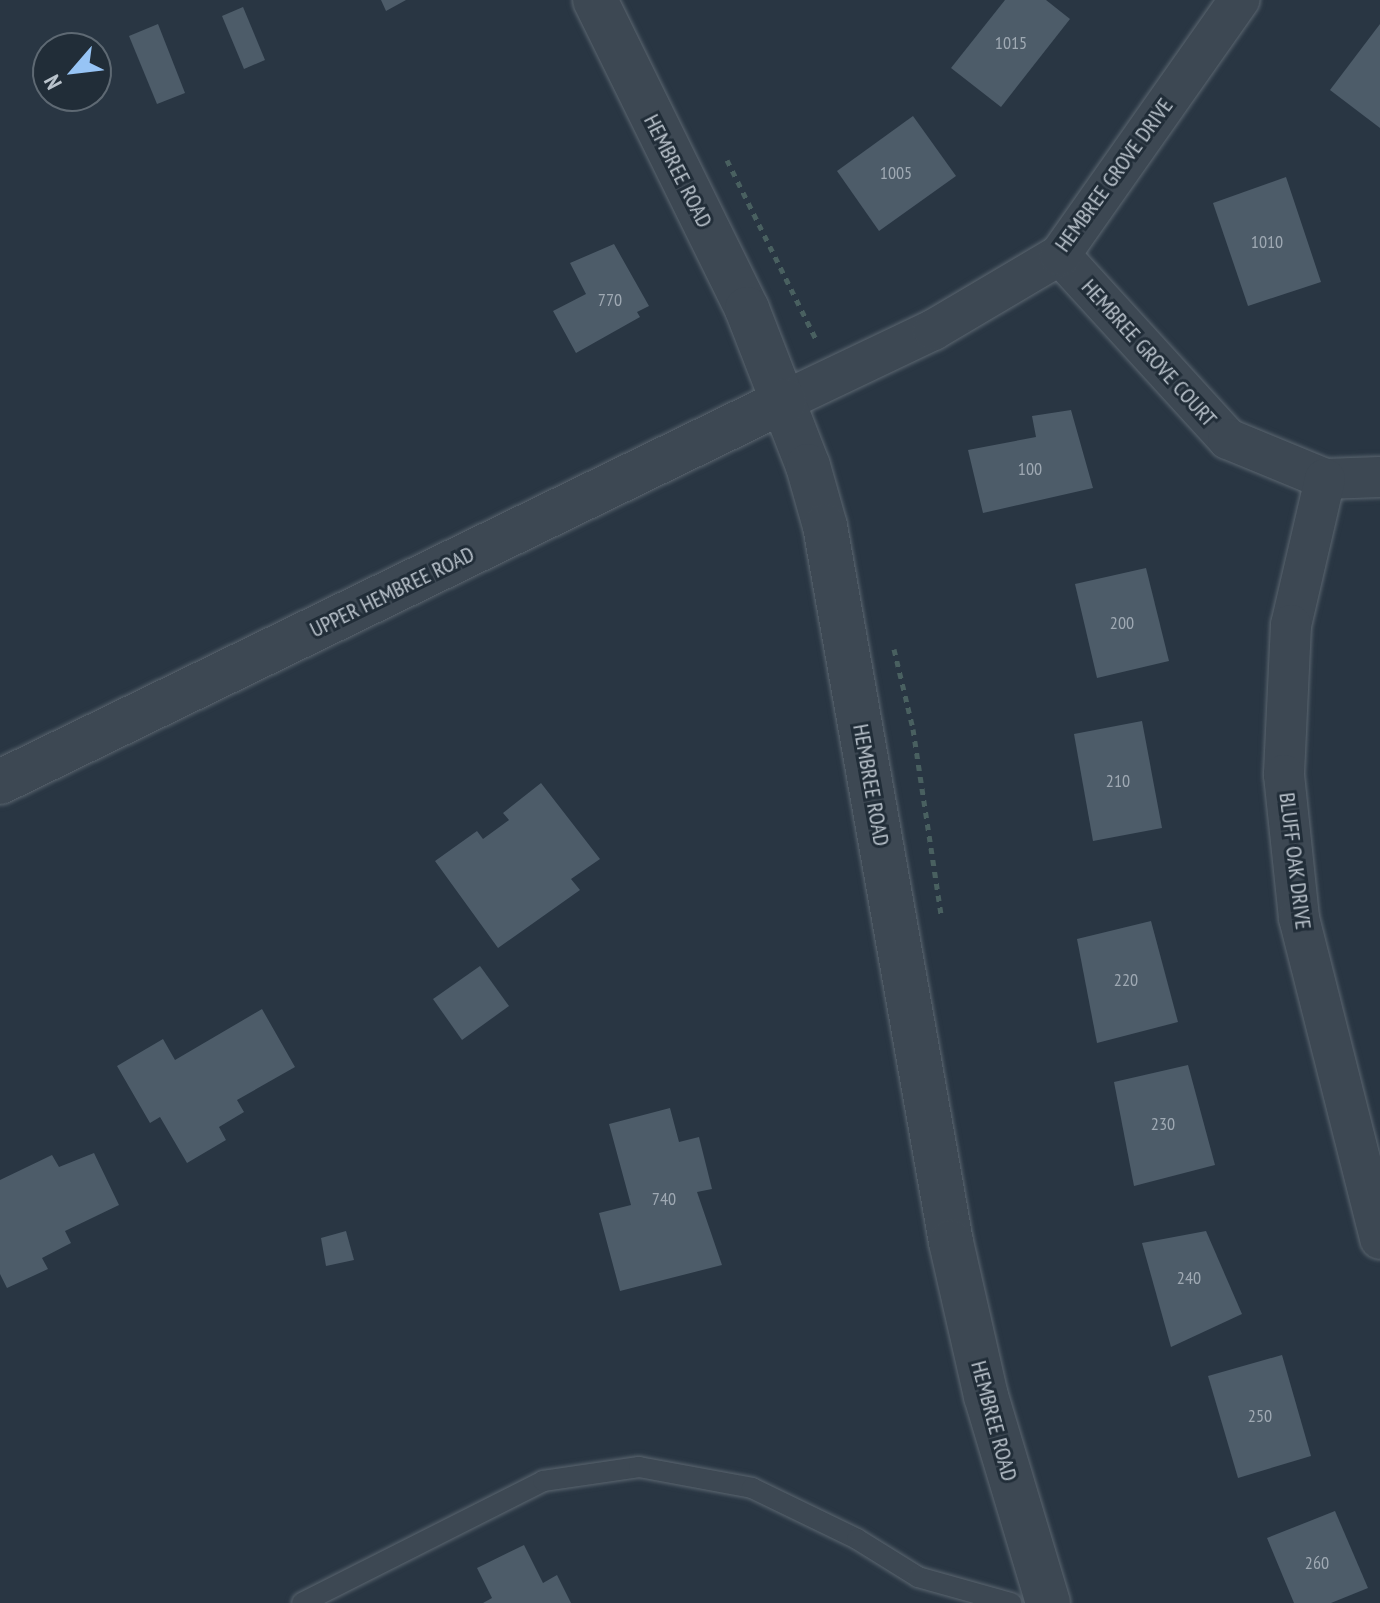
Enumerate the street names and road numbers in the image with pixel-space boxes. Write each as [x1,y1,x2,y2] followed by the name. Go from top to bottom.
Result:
[1049,93,1179,257] street label: HEMBREE GROVE DRIVE
[638,110,718,232] street label: HEMBREE ROAD
[1076,274,1222,432] street label: HEMBREE GROVE COURT
[306,541,478,643] street label: UPPER HEMBREE ROAD
[847,722,895,848] street label: HEMBREE ROAD
[1273,791,1317,931] street label: BLUFF OAK DRIVE
[965,1358,1023,1484] street label: HEMBREE ROAD

